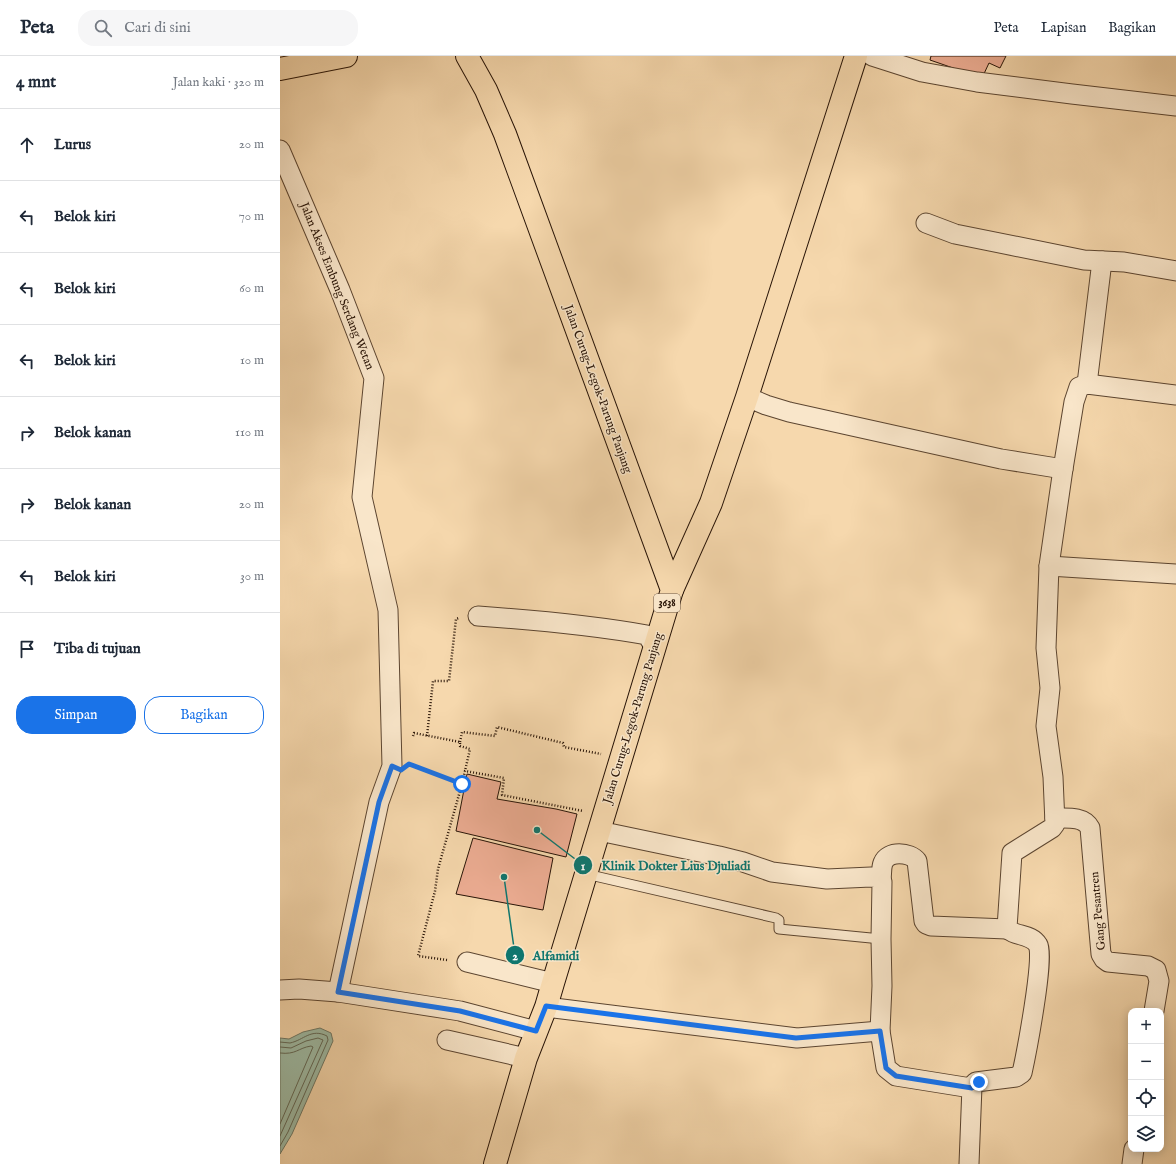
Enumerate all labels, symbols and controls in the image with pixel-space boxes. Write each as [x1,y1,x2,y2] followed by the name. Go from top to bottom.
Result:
[78,10,358,46] search box
[20,16,54,40] text: Peta
[92,17,114,39] icon: search
[124,18,191,37] text: Cari di sini
[993,19,1019,37] text: Peta
[1041,19,1086,37] text: Lapisan
[1108,19,1156,37] text: Bagikan
[16,72,56,93] text: 4 mnt
[173,74,264,91] text: Jalan kaki · 320 m
[16,134,38,156] icon: ahead
[54,135,91,154] text: Lurus
[239,136,264,153] text: 20 m
[295,198,378,373] street label: Jalan Akses Embung Serdang Wetan
[16,206,38,228] icon: left
[54,207,116,226] text: Belok kiri
[239,208,264,225] text: 70 m
[16,278,38,300] icon: left
[54,279,116,298] text: Belok kiri
[239,280,264,297] text: 60 m
[559,301,636,476] street label: Jalan Curug–Legok–Parung Panjang
[16,350,38,372] icon: left
[54,351,116,370] text: Belok kiri
[240,352,264,369] text: 10 m
[16,422,38,444] icon: right
[54,423,131,442] text: Belok kanan
[235,424,264,441] text: 110 m
[16,494,38,516] icon: right
[54,495,131,514] text: Belok kanan
[239,496,264,513] text: 20 m
[16,566,38,588] icon: left
[54,567,116,586] text: Belok kiri
[240,568,264,585] text: 30 m
[654,594,680,612] road number: 3638
[599,630,667,808] street label: Jalan Curug–Legok–Parung Panjang
[16,638,38,660] icon: arrive
[54,639,141,658] text: Tiba di tujuan
[16,696,136,734] button: Simpan
[144,696,264,734] button: Bagikan
[453,775,471,793] route start
[573,853,758,878] callout: Klinik Dokter Lius Djuliadi
[601,858,751,875] text: Klinik Dokter Lius Djuliadi
[581,859,586,874] text: 1
[1087,871,1109,951] street label: Gang Pesantren
[505,943,587,968] callout: Alfamidi
[532,948,580,965] text: Alfamidi
[512,949,518,964] text: 2
[1128,1008,1164,1152] map controls
[1128,1008,1164,1044] button: +
[1128,1044,1164,1080] button: −
[970,1073,988,1091] route end
[1128,1080,1164,1116] button: locate
[1128,1116,1164,1152] button: layers

